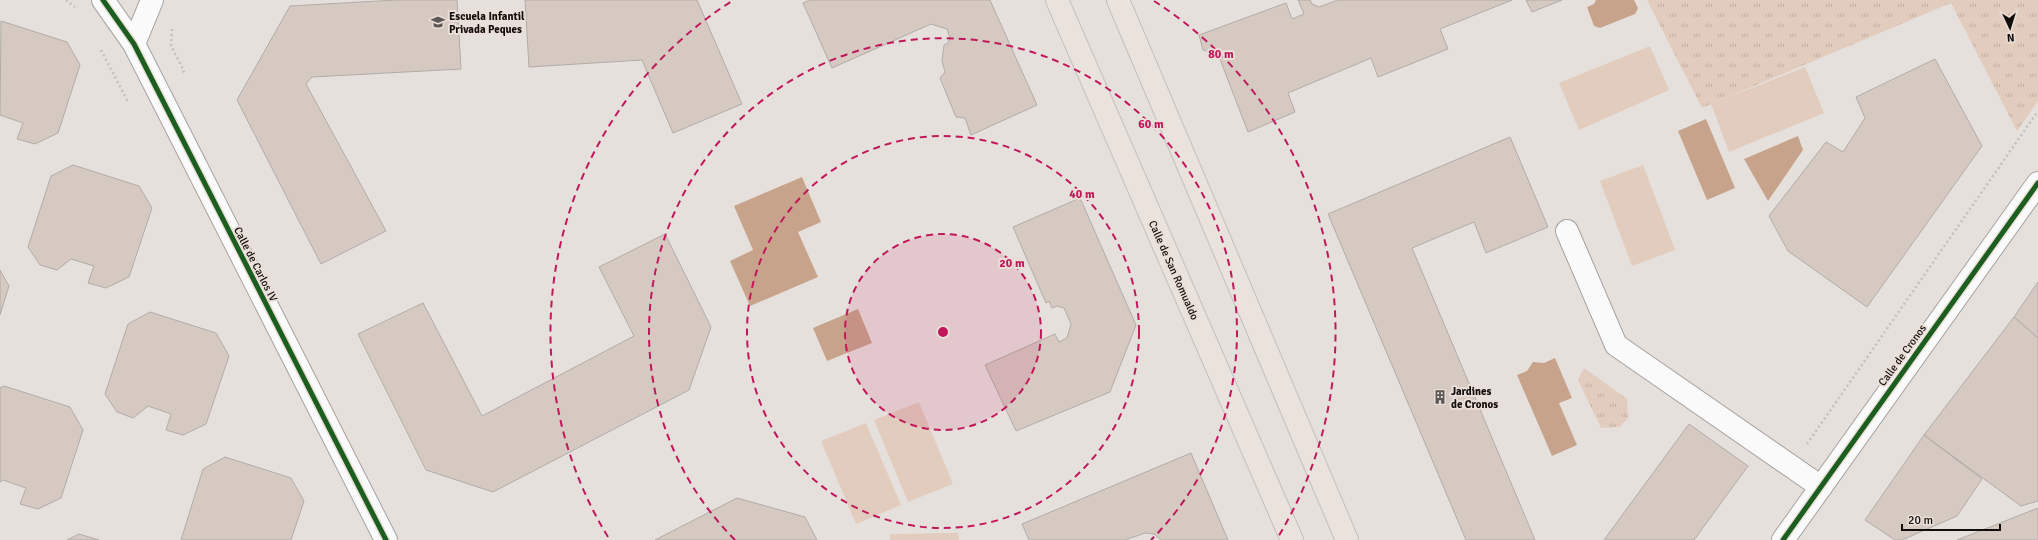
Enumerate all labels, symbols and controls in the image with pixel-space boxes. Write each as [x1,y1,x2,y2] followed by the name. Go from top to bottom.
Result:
[1990,8,2030,48] north arrow
[449,10,525,36] place label: Escuela Infantil Privada Peques
[430,14,446,30] school or university icon: Escuela Infantil Privada Peques
[2006,31,2015,44] text: N
[1208,47,1234,62] text: 80 m
[1138,117,1164,132] text: 60 m
[1069,187,1095,202] text: 40 m
[1146,218,1201,322] street label: Calle de San Romualdo
[231,225,280,304] street label: Calle de Carlos IV
[999,256,1025,271] text: 20 m
[1876,322,1929,389] street label: Calle de Cronos
[936,325,950,339] centre of rings
[1451,385,1498,411] place label: Jardines de Cronos
[1432,389,1448,405] building icon: Jardines de Cronos
[1902,506,2000,532] scale bar
[1908,513,1933,528] text: 20 m

